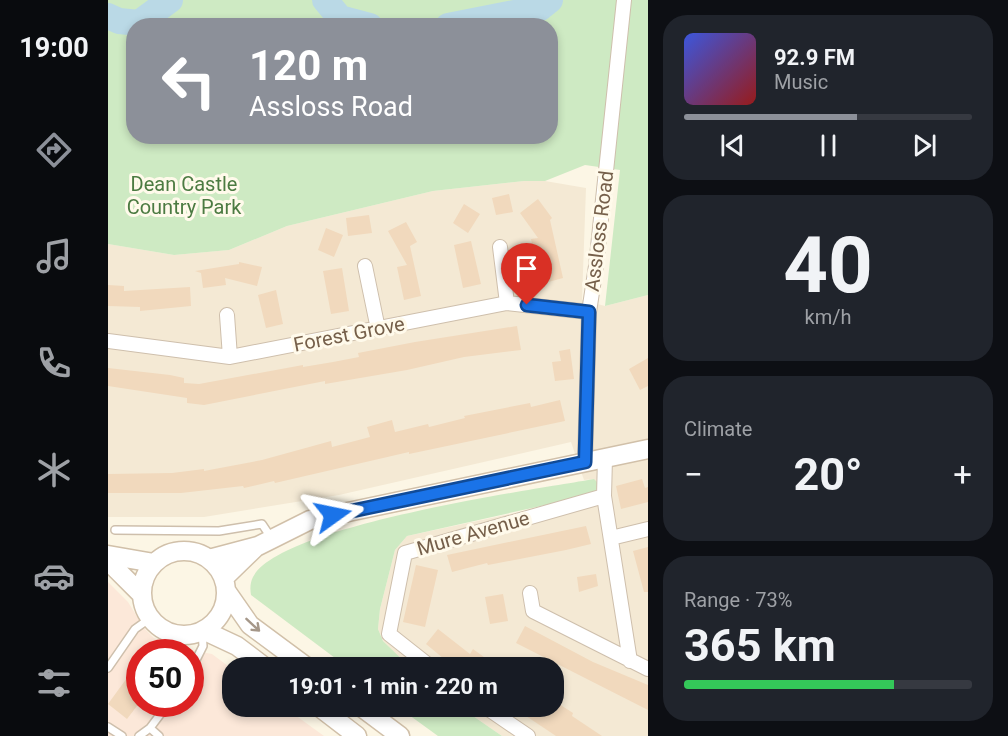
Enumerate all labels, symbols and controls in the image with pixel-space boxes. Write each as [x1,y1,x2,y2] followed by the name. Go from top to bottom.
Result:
[19,32,89,64] text: 19:00
[249,41,368,90] text: 120 m
[150,42,228,120] icon: left
[774,45,855,70] text: 92.9 FM
[774,70,828,94] text: Music
[249,91,413,123] text: Assloss Road
[33,129,75,171] icon: directions
[716,129,749,162] icon: previous
[812,129,845,162] icon: pause
[908,129,941,162] icon: next
[580,169,618,293] street label: Assloss Road
[127,172,242,219] park label: Dean Castle Country Park
[783,220,873,311] text: 40
[33,235,75,277] icon: music
[501,243,552,305] pin
[510,252,543,285] icon: arrive
[805,305,851,329] text: km/h
[291,311,407,357] street label: Forest Grove
[33,342,75,384] icon: phone
[684,417,752,441] text: Climate
[793,448,863,501] text: 20°
[33,449,75,491] icon: climate
[684,455,703,494] text: −
[953,455,972,494] text: +
[301,483,365,547] position arrow
[414,505,532,561] street label: Mure Avenue
[33,555,75,597] icon: car
[684,588,792,612] text: Range · 73%
[246,618,261,632] one-way arrow
[684,619,836,672] text: 365 km
[126,639,204,717] speed limit sign: 50
[33,662,75,704] icon: filters
[288,674,498,699] text: 19:01 · 1 min · 220 m

